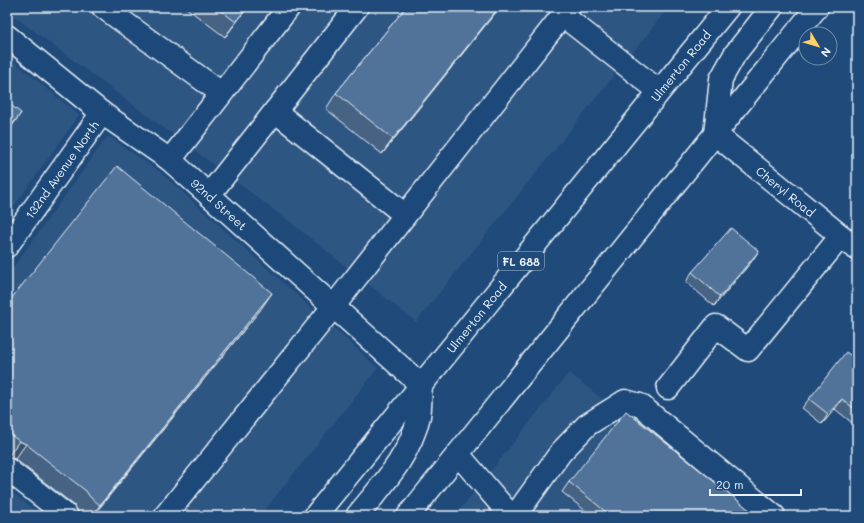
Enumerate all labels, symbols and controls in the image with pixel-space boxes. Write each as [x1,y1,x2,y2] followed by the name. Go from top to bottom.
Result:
[798,26,838,66] north arrow
[647,27,714,104] street label: Ulmerton Road
[818,45,835,60] text: N
[21,117,102,222] street label: 132nd Avenue North
[753,162,819,220] street label: Cheryl Road
[188,175,251,233] street label: 92nd Street
[498,252,544,270] road number: FL 688
[443,278,510,356] street label: Ulmerton Road
[710,471,801,497] scale bar
[716,476,744,492] text: 20 m

